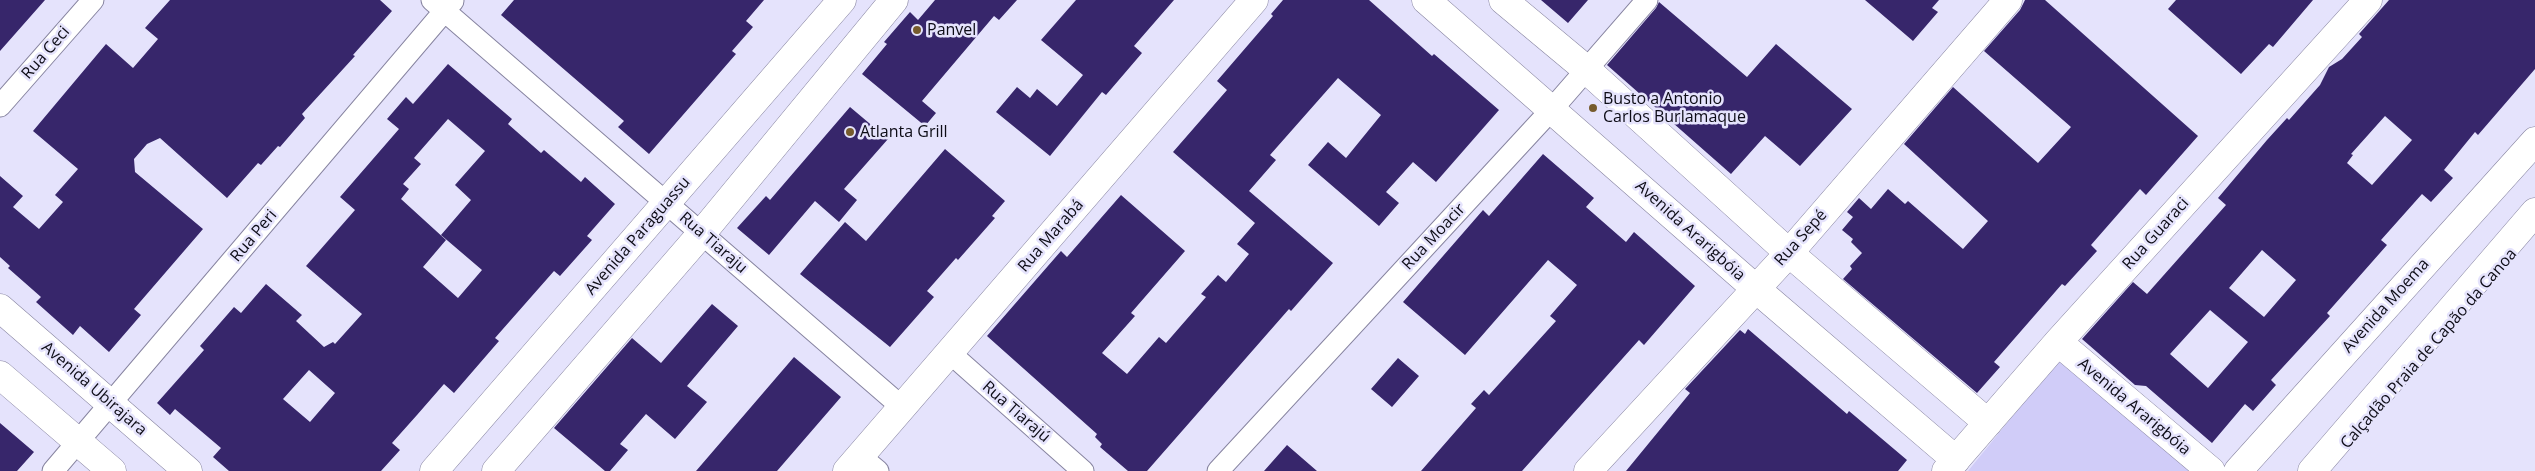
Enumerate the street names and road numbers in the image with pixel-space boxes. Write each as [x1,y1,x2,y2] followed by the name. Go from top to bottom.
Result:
[18,23,74,83] street label: Rua Ceci
[581,173,695,299] street label: Avenida Paraguassu
[1631,177,1749,285] street label: Avenida Ararigbóia
[2119,194,2193,274] street label: Rua Guaraci
[1014,196,1088,276] street label: Rua Marabá
[1398,200,1470,274] street label: Rua Moacir
[227,206,281,266] street label: Rua Peri
[1771,206,1831,270] street label: Rua Sepé
[675,208,751,278] street label: Rua Tiaraju
[2337,245,2521,453] street label: Calçadão Praia de Capão da Canoa
[2339,255,2433,357] street label: Avenida Moema
[37,338,151,440] street label: Avenida Ubirajara
[2074,354,2194,460] street label: Avenida Ararigbóia
[978,377,1054,447] street label: Rua Tiarajú

